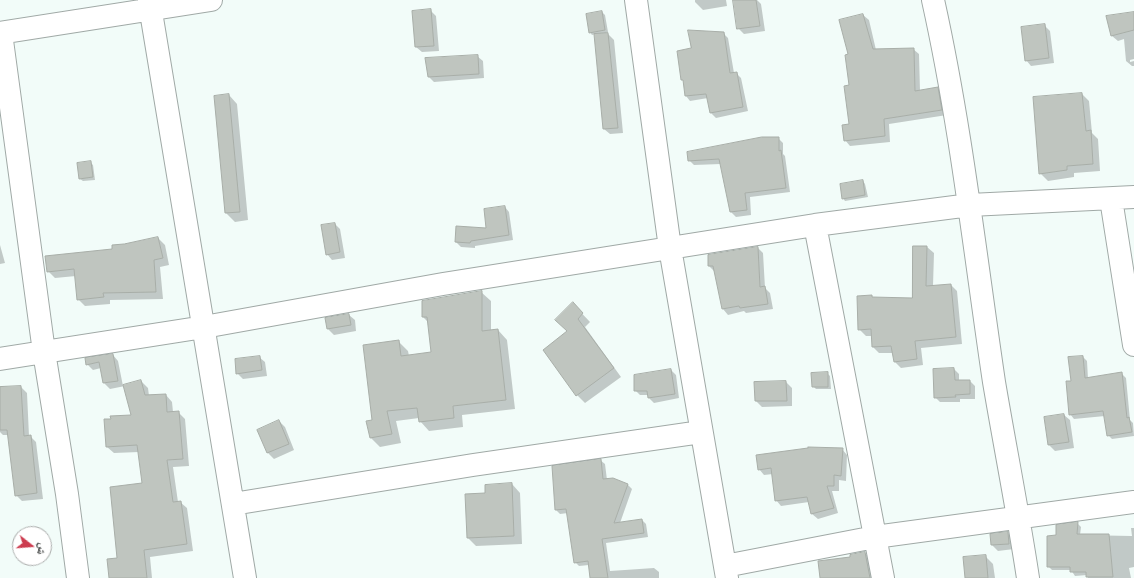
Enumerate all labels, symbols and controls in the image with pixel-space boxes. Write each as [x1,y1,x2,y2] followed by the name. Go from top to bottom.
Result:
[12,526,52,566] north arrow
[33,541,52,557] text: ش

